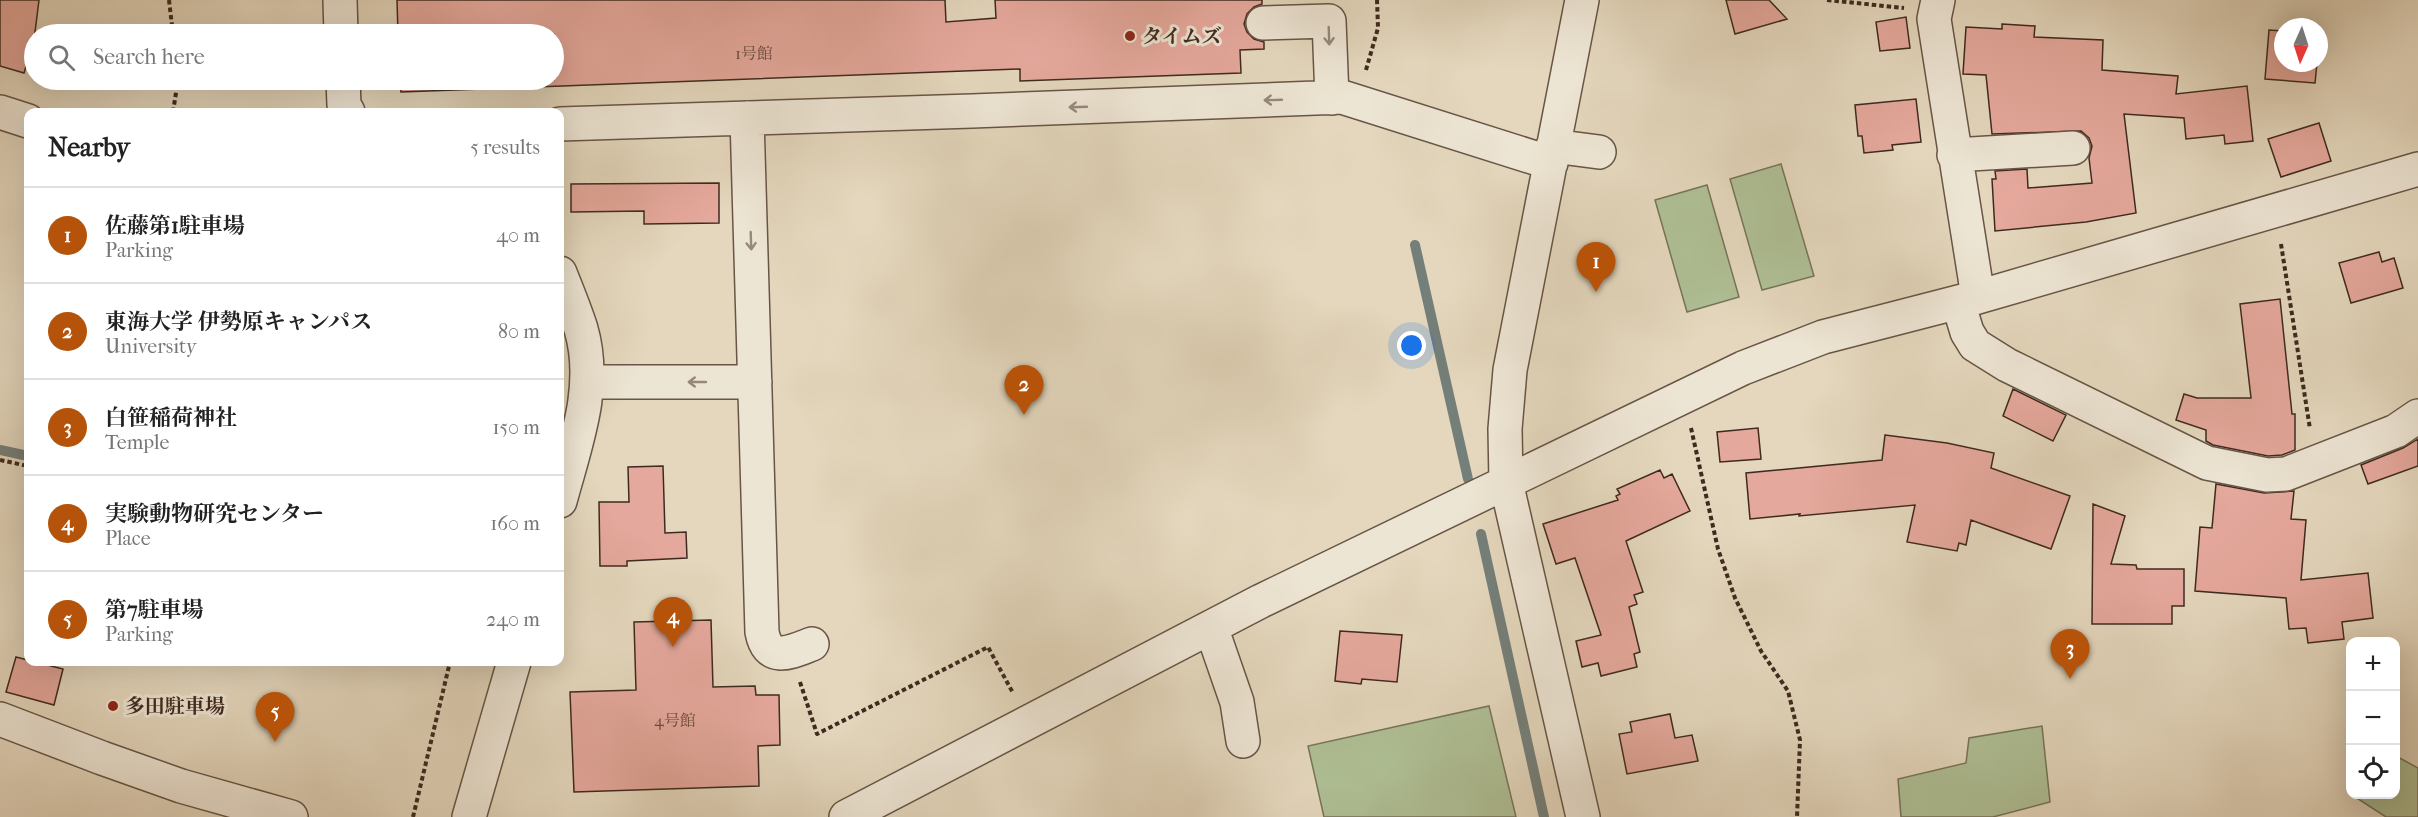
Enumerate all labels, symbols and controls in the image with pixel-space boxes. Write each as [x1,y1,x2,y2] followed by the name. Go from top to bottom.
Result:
[2274,18,2328,72] north arrow
[24,24,564,90] search box
[1142,25,1222,48] place label: タイムズ
[1324,25,1335,45] one-way arrow
[1123,29,1137,43] marker: タイムズ
[45,41,78,74] icon: search
[93,44,205,70] text: Search here
[735,44,773,63] house number: 1号館
[1264,94,1284,105] one-way arrow
[1069,102,1089,113] one-way arrow
[48,132,130,163] text: Nearby
[470,136,540,159] text: 5 results
[105,213,245,239] text: 佐藤第1駐車場
[64,224,71,247] text: 1
[496,224,540,247] text: 40 m
[745,231,757,251] one-way arrow
[105,239,173,262] text: Parking
[1576,242,1616,292] pin: 1
[105,309,372,335] text: 東海大学 伊勢原キャンパス
[62,320,73,343] text: 2
[498,320,540,343] text: 80 m
[1397,331,1426,360] your location
[105,335,197,358] text: University
[1004,366,1044,415] pin: 2
[687,376,707,388] one-way arrow
[105,405,237,431] text: 白笹稲荷神社
[63,416,72,439] text: 3
[492,416,540,439] text: 150 m
[105,431,169,454] text: Temple
[105,501,324,527] text: 実験動物研究センター
[62,512,73,535] text: 4
[490,512,540,535] text: 160 m
[105,527,151,550] text: Place
[105,597,204,623] text: 第7駐車場
[654,598,692,647] pin: 4
[63,608,72,631] text: 5
[486,608,540,631] text: 240 m
[105,623,173,646] text: Parking
[2050,630,2090,679] pin: 3
[2346,637,2400,799] map controls
[2346,637,2400,691] button: +
[2346,691,2400,745] button: −
[256,692,294,742] pin: 5
[125,695,225,718] place label: 多田駐車場
[106,699,120,713] marker: 多田駐車場
[654,711,696,730] house number: 4号館
[2346,745,2400,799] button: locate

